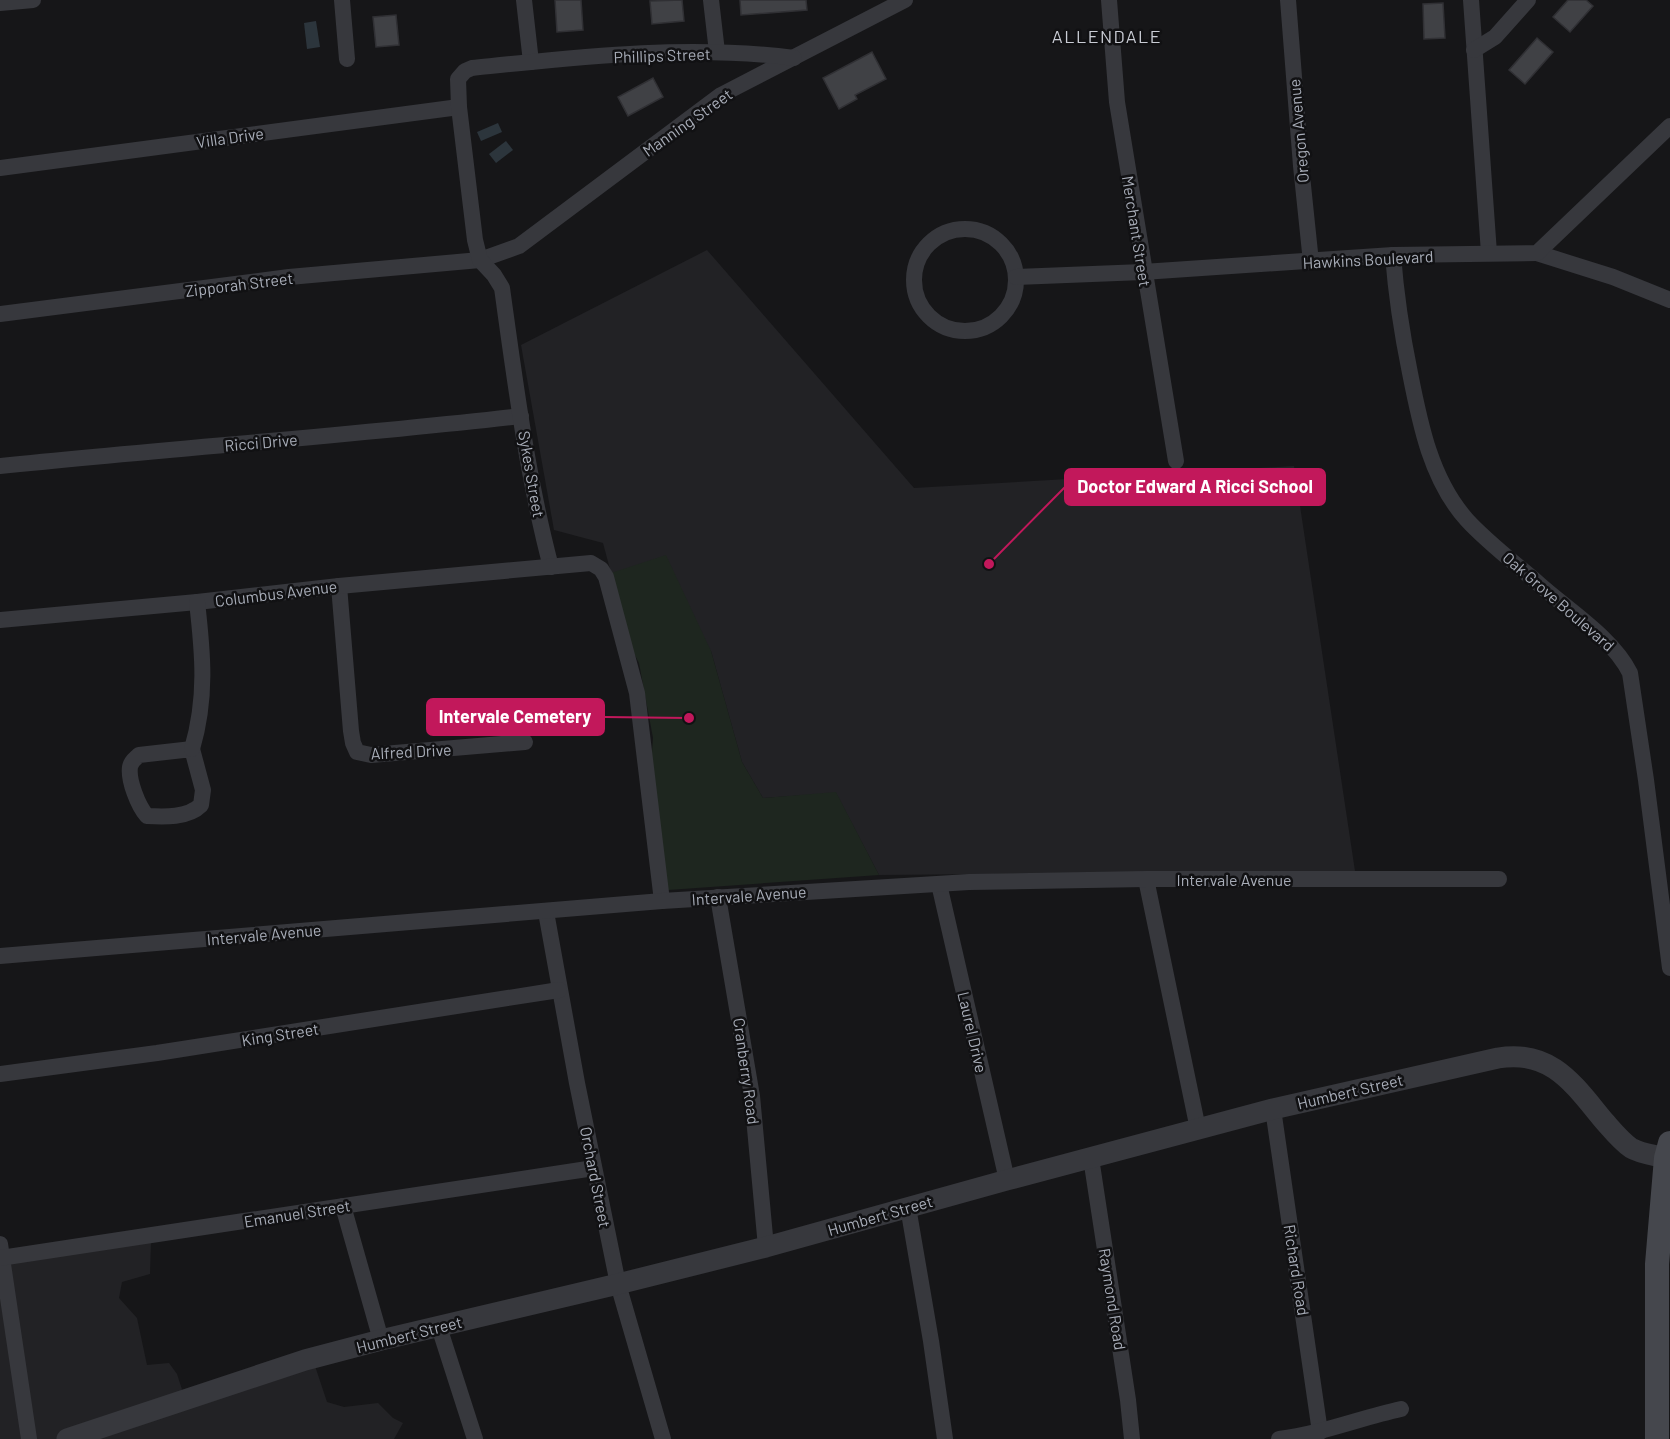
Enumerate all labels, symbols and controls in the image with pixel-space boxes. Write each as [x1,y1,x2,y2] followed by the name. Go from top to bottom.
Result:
[1052,25,1162,47] district label: ALLENDALE
[613,44,711,66] street label: Phillips Street
[1284,78,1312,184] street label: Oregon Avenue
[639,84,735,160] street label: Manning Street
[195,123,265,151] street label: Villa Drive
[1119,174,1155,288] street label: Merchant Street
[1302,246,1434,272] street label: Hawkins Boulevard
[184,268,294,300] street label: Zipporah Street
[224,429,298,455] street label: Ricci Drive
[515,429,549,519] street label: Sykes Street
[1065,469,1325,505] callout: Doctor Edward A Ricci School
[1077,475,1313,497] text: Doctor Edward A Ricci School
[1499,547,1619,655] street label: Oak Grove Boulevard
[214,576,338,610] street label: Columbus Avenue
[427,699,604,735] callout: Intervale Cemetery
[439,705,591,727] text: Intervale Cemetery
[370,739,452,763] street label: Alfred Drive
[1176,870,1292,889] street label: Intervale Avenue
[691,882,807,908] street label: Intervale Avenue
[206,920,322,948] street label: Intervale Avenue
[954,990,992,1074] street label: Laurel Drive
[730,1016,764,1126] street label: Cranberry Road
[240,1019,320,1049] street label: King Street
[1295,1070,1405,1112] street label: Humbert Street
[577,1125,615,1229] street label: Orchard Street
[825,1191,935,1239] street label: Humbert Street
[242,1195,352,1231] street label: Emanuel Street
[1280,1223,1314,1317] street label: Richard Road
[1096,1247,1130,1351] street label: Raymond Road
[354,1312,464,1356] street label: Humbert Street

